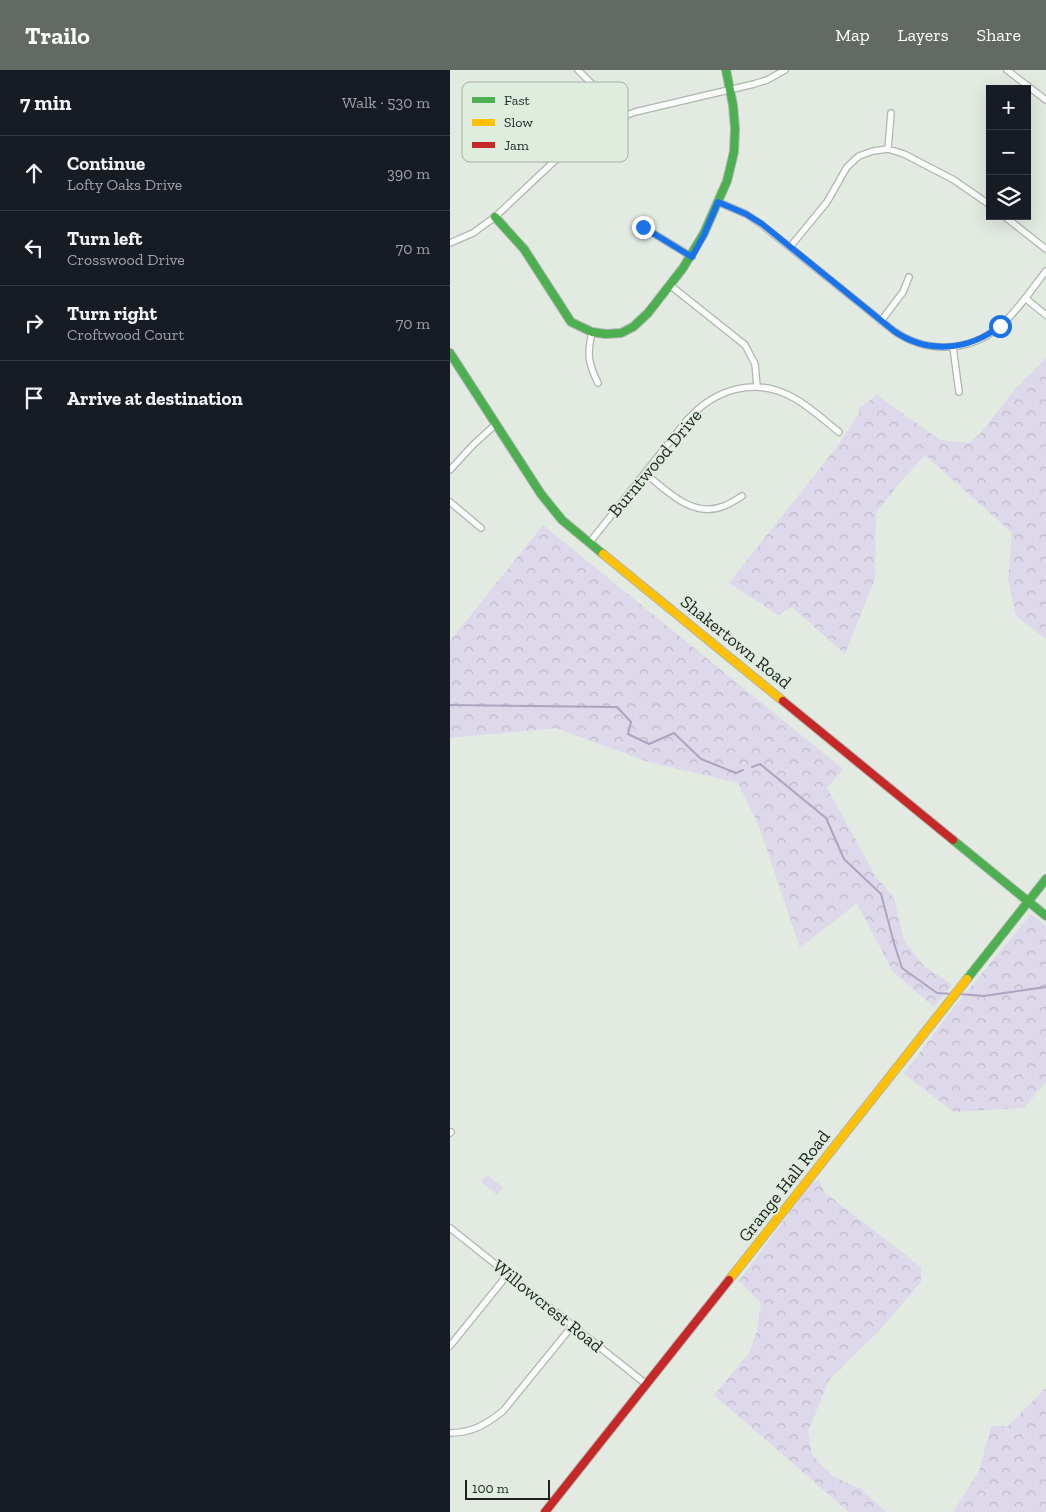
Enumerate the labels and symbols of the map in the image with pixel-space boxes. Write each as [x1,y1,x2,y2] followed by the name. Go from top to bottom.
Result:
[462,82,628,162] legend
[504,92,531,109] text: Fast
[504,114,533,131] text: Slow
[504,137,529,154] text: Jam
[632,216,655,239] route end
[989,315,1012,338] route start
[604,405,706,521] street label: Burntwood Drive
[676,591,796,693] street label: Shakertown Road
[734,1126,835,1246] street label: Grange Hall Road
[488,1255,608,1357] street label: Willowcrest Road
[465,1477,550,1500] scale bar

